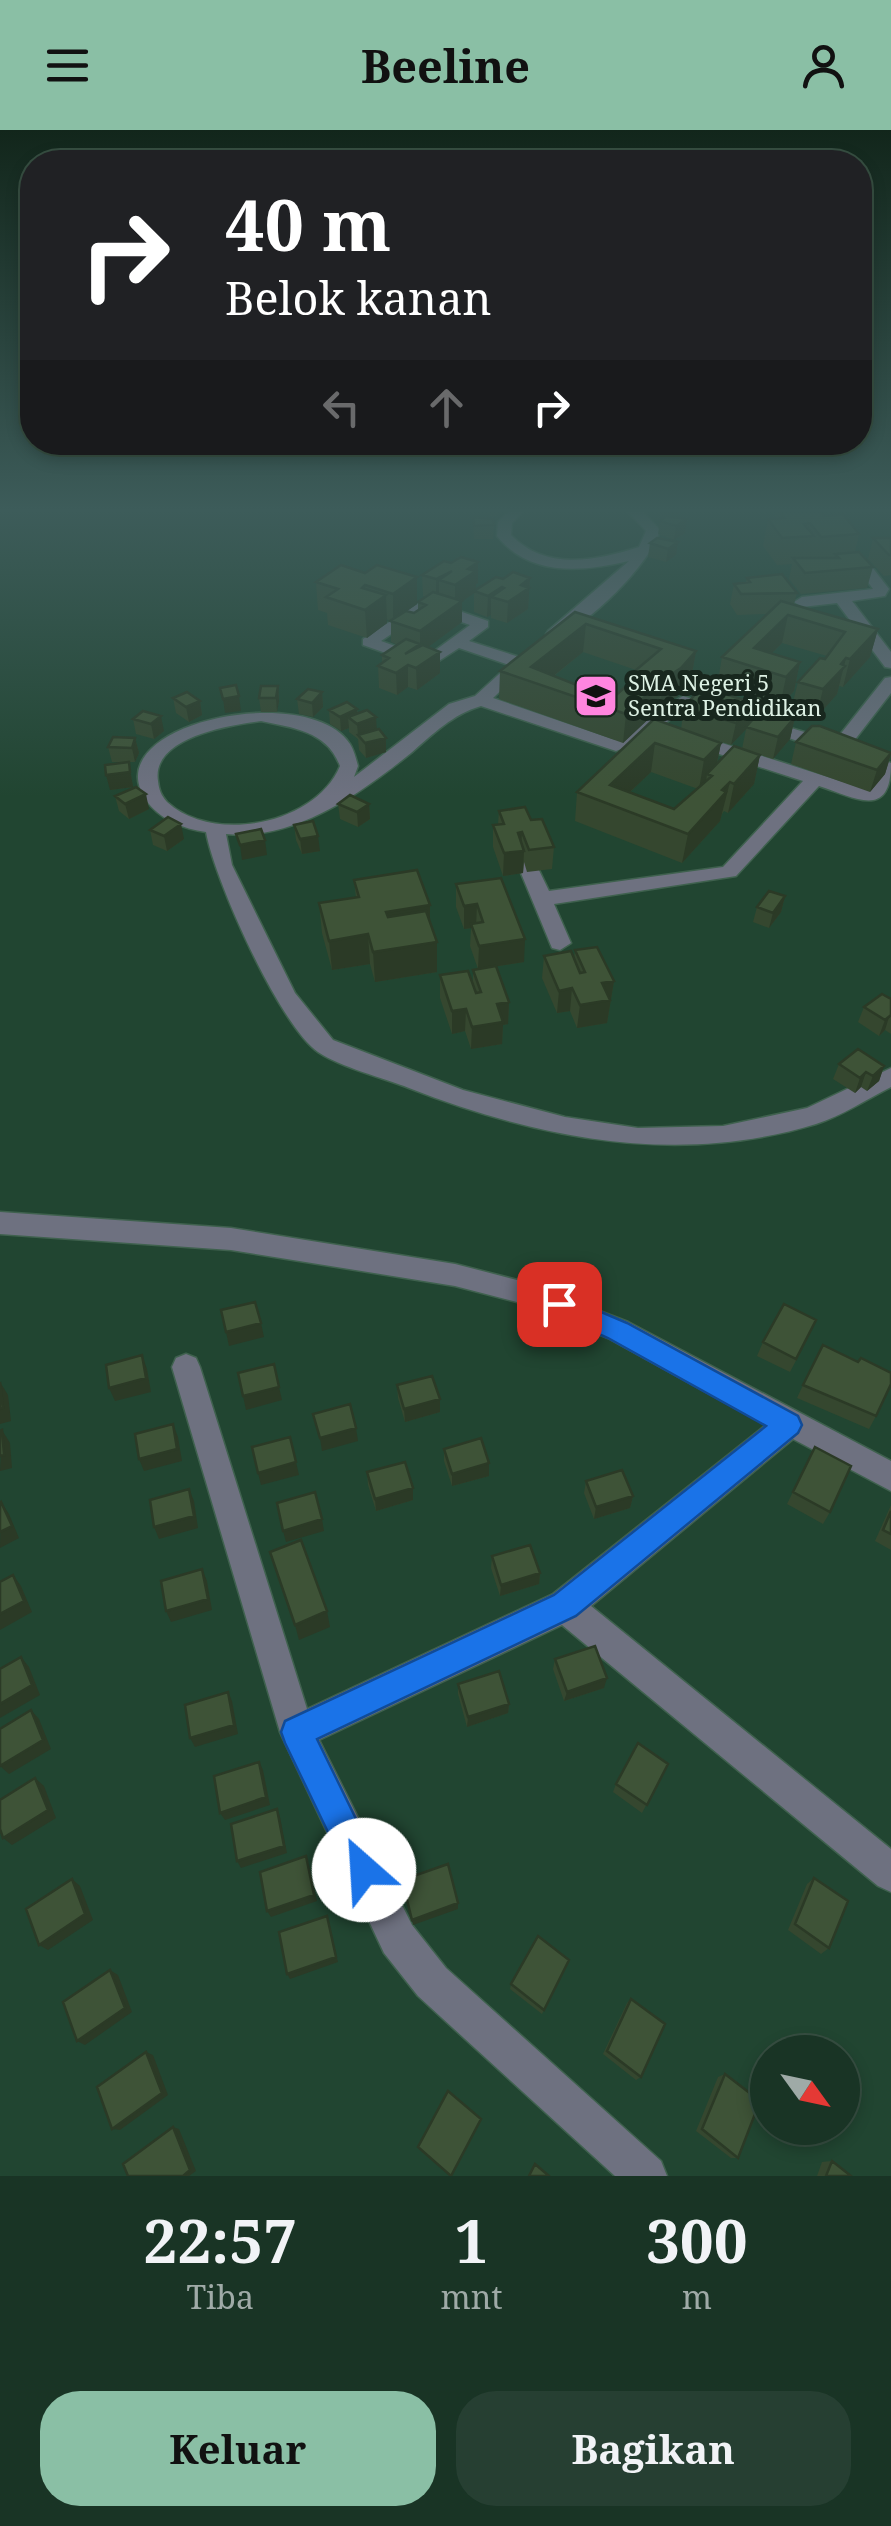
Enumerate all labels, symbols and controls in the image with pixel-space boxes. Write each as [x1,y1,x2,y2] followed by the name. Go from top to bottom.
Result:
[361,35,530,96] text: Beeline
[40,38,95,93] icon: menu
[796,38,851,93] icon: person
[225,176,391,272] text: 40 m
[60,190,190,320] icon: right
[225,267,492,328] text: Belok kanan
[314,380,369,435] icon: left
[419,380,474,435] icon: ahead
[524,380,579,435] icon: right
[628,667,822,722] place label: SMA Negeri 5 Sentra Pendidikan
[573,673,619,719] school or university icon: SMA Negeri 5 Sentra Pendidikan
[517,1262,602,1347] pin
[532,1277,587,1332] icon: arrive
[312,1818,416,1922] position arrow
[750,2035,860,2145] north arrow
[750,2035,860,2145] map controls
[143,2199,297,2281] text: 22:57
[455,2199,489,2281] text: 1
[646,2199,748,2281] text: 300
[186,2275,254,2318] text: Tiba
[440,2275,503,2318] text: mnt
[682,2275,712,2318] text: m
[40,2391,436,2506] button: Keluar
[456,2391,851,2506] button: Bagikan

